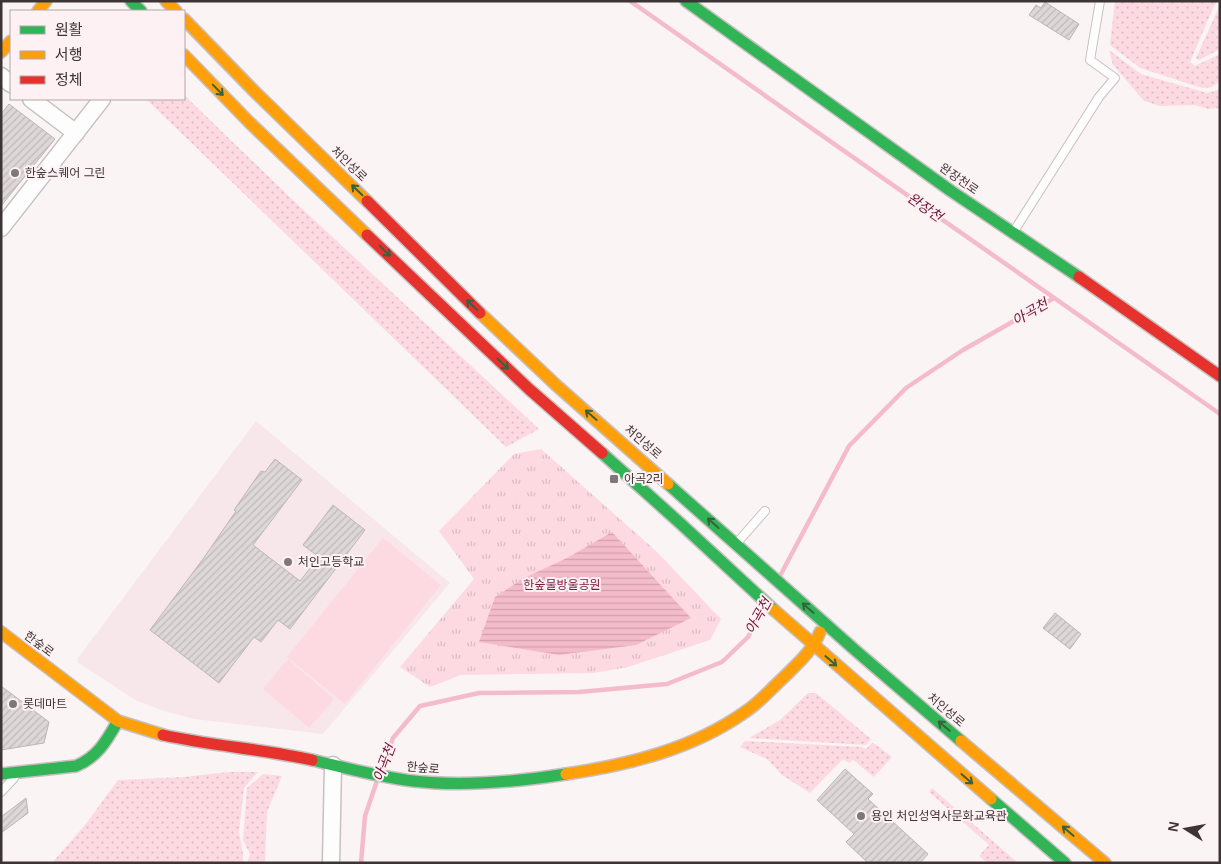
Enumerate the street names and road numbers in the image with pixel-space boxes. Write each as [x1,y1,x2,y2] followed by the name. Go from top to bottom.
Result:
[328,144,370,184] street label: 처인성로
[937,161,981,197] street label: 완장천로
[622,422,664,462] street label: 처인성로
[22,628,56,660] street label: 한숲로
[925,690,967,730] street label: 처인성로
[406,760,440,776] street label: 한숲로

